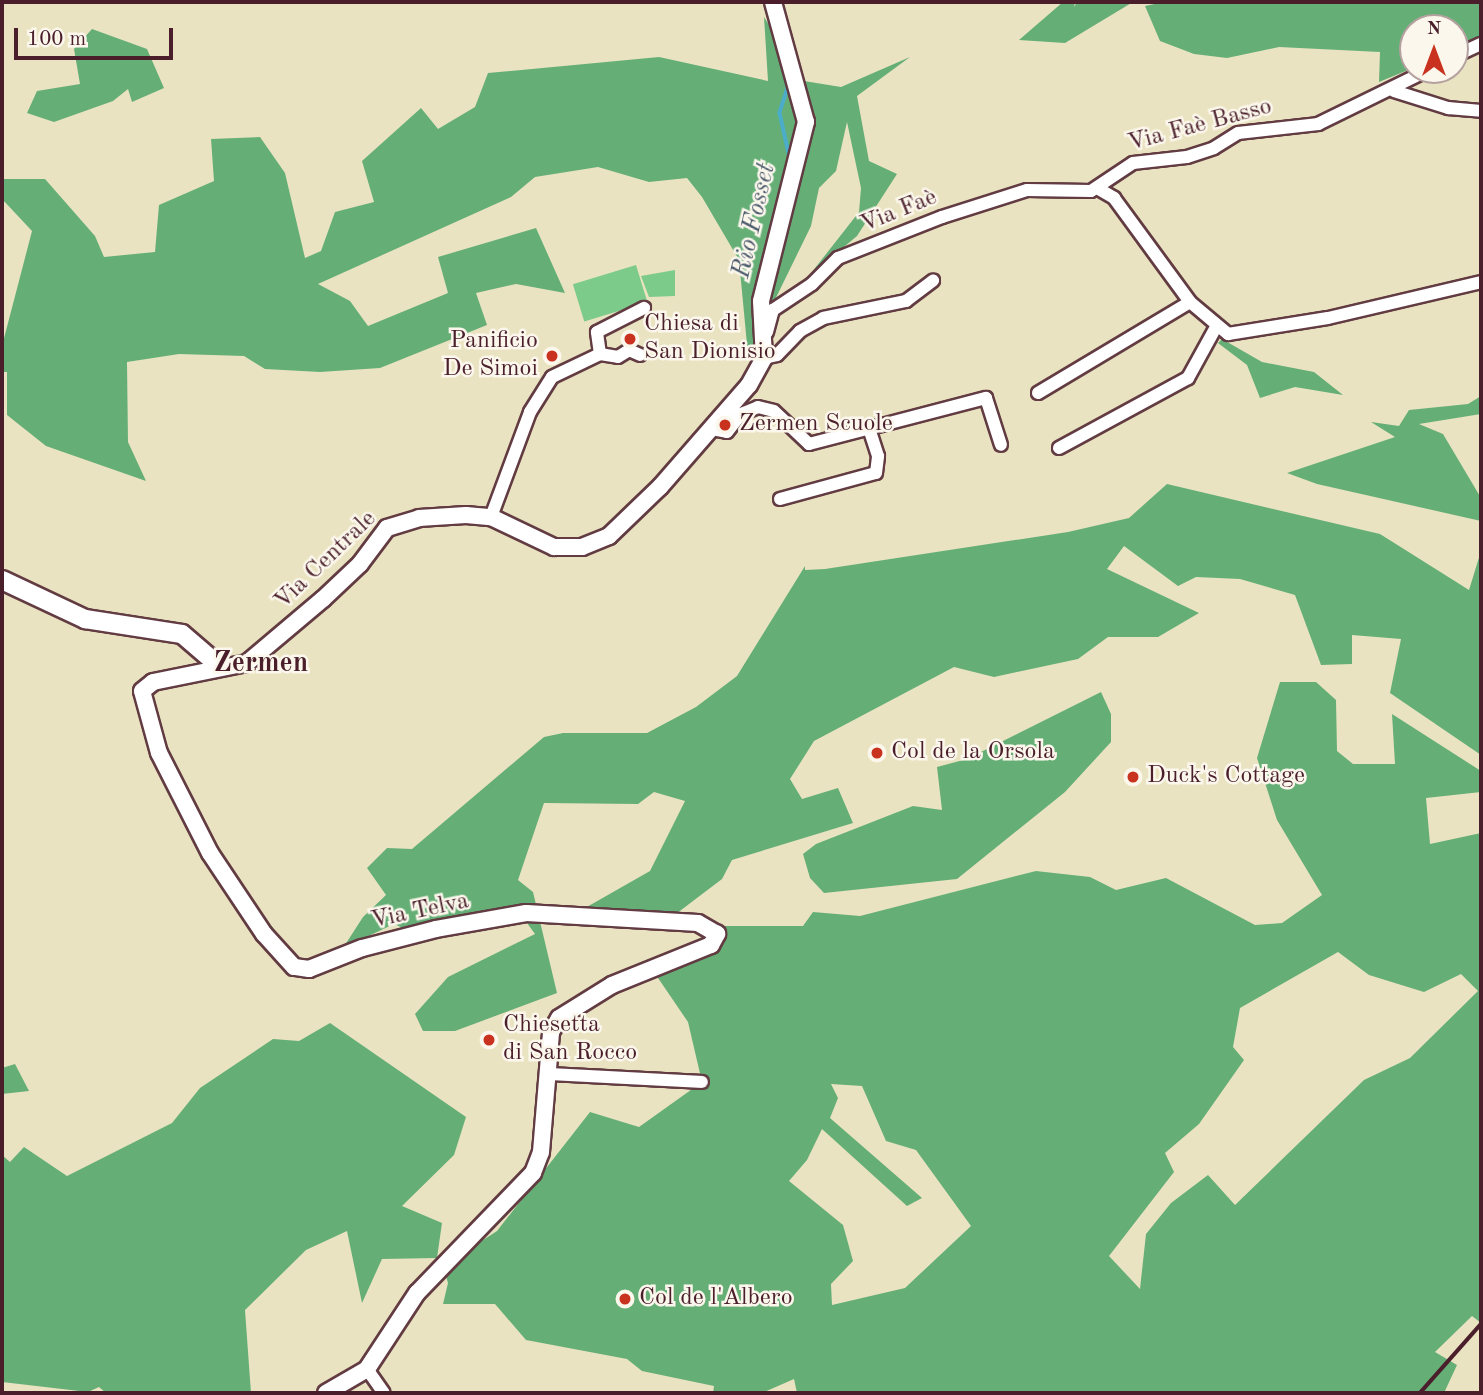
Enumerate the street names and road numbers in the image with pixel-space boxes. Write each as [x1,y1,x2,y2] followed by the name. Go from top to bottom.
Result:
[1125,93,1275,159] street label: Via Faè Basso
[856,184,942,240] street label: Via Faè
[269,505,383,617] street label: Via Centrale
[368,888,472,936] street label: Via Telva

